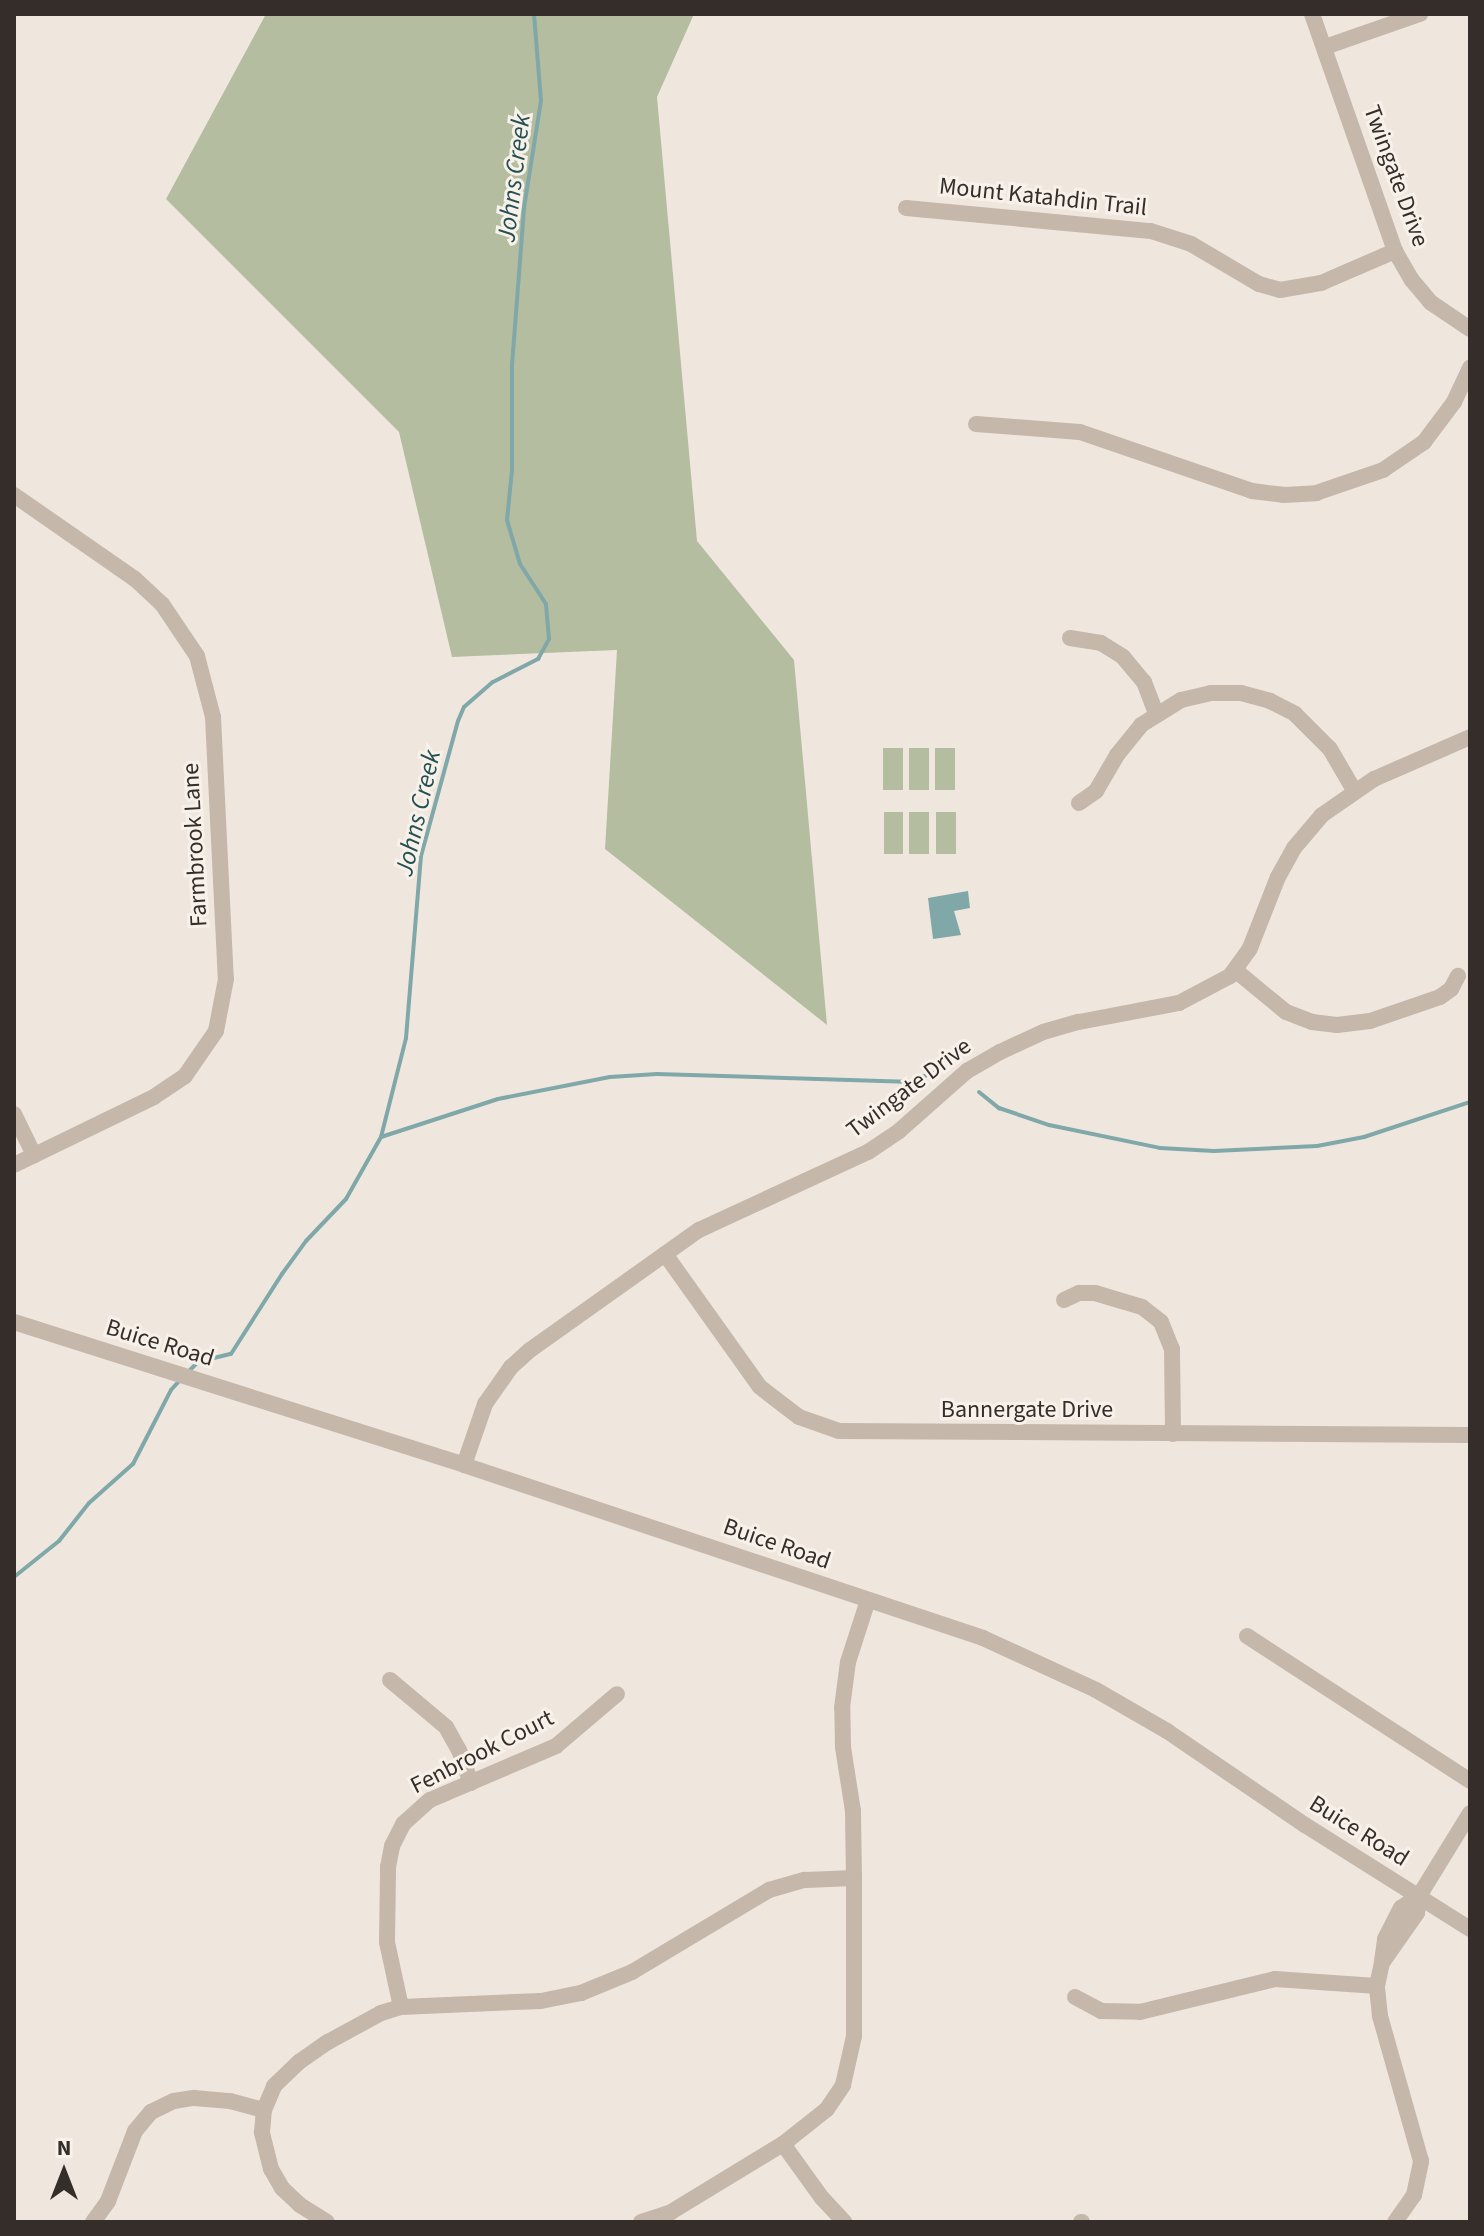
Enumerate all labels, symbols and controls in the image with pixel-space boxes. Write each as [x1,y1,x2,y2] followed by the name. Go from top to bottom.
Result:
[1357,101,1435,251] street label: Twingate Drive
[491,112,537,244] water label: Johns Creek
[938,172,1148,222] street label: Mount Katahdin Trail
[388,747,448,879] water label: Johns Creek
[176,762,214,928] street label: Farmbrook Lane
[841,1032,977,1144] street label: Twingate Drive
[102,1313,218,1373] street label: Buice Road
[941,1396,1113,1424] street label: Bannergate Drive
[719,1512,835,1576] street label: Buice Road
[406,1704,558,1800] street label: Fenbrook Court
[1304,1789,1414,1873] street label: Buice Road
[24,2132,104,2212] north arrow
[57,2132,71,2164] text: N

